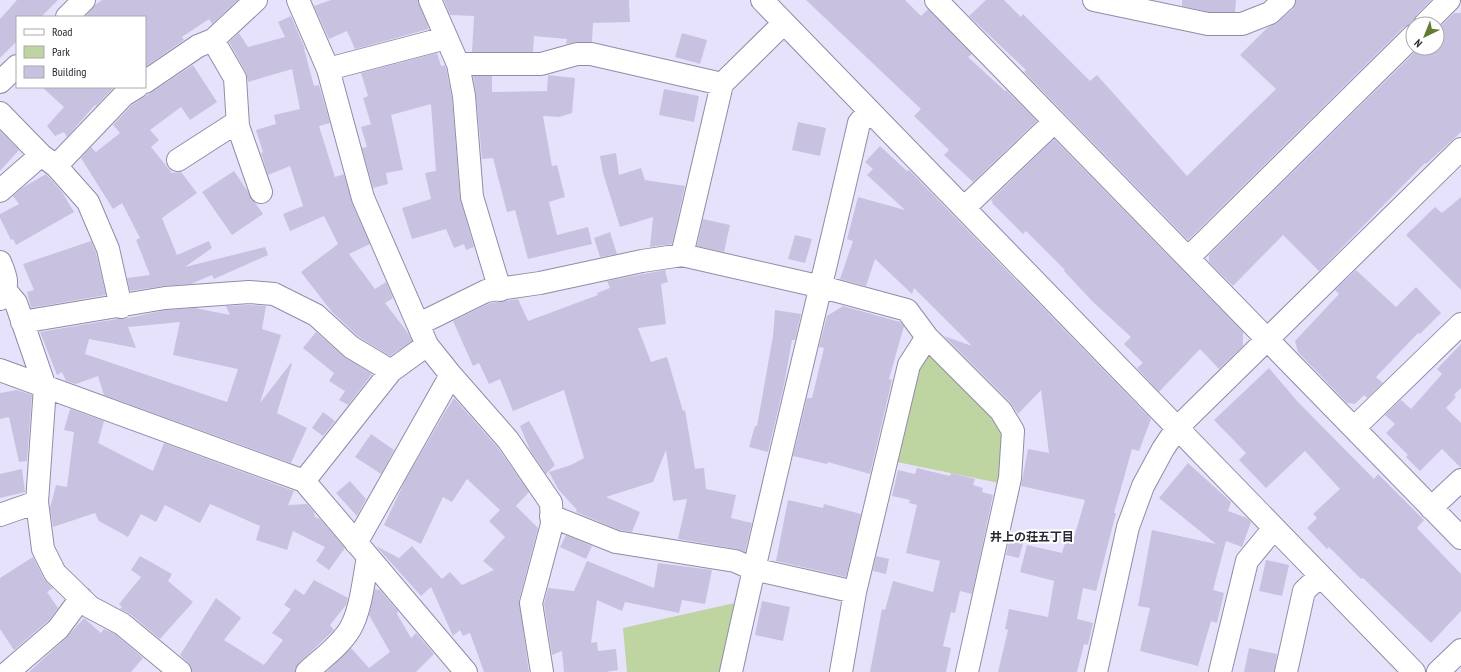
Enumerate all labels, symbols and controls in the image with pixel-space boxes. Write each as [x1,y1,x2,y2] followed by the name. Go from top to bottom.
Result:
[16,16,146,88] legend
[1405,16,1445,56] north arrow
[52,24,72,39] text: Road
[1411,36,1425,50] text: N
[52,44,70,59] text: Park
[52,64,87,79] text: Building
[990,529,1074,544] district label: 井上の荘五丁目

